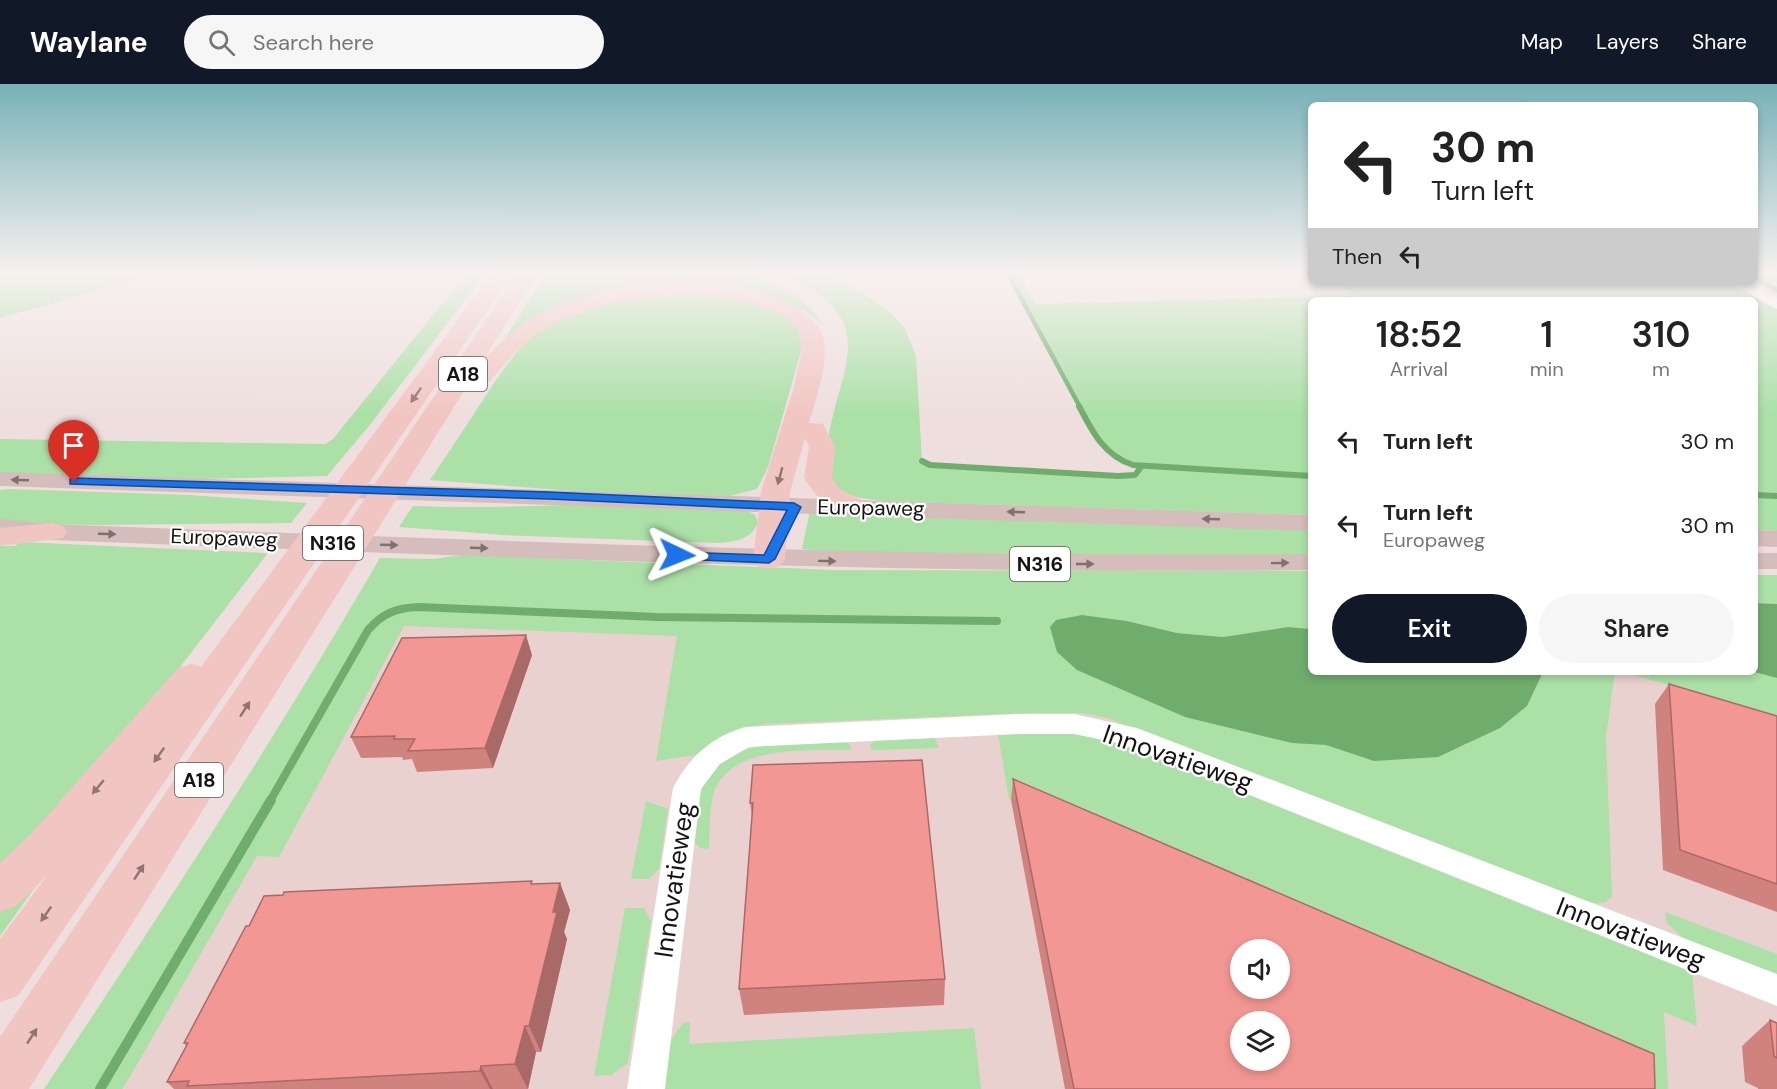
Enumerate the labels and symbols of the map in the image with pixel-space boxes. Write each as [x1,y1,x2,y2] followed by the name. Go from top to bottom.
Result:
[439,357,487,391] road number: A18
[410,386,422,402] one-way arrow
[48,420,99,482] pin
[775,467,784,485] one-way arrow
[10,475,29,484] one-way arrow
[817,493,925,523] street label: Europaweg
[1006,507,1025,516] one-way arrow
[1201,514,1220,524] one-way arrow
[170,522,278,554] street label: Europaweg
[645,523,709,587] position arrow
[303,526,363,560] road number: N316
[98,529,117,538] one-way arrow
[379,540,398,549] one-way arrow
[469,543,488,553] one-way arrow
[1010,547,1070,581] road number: N316
[818,556,837,566] one-way arrow
[1271,558,1290,568] one-way arrow
[1076,559,1095,569] one-way arrow
[240,701,251,717] one-way arrow
[1098,716,1258,800] street label: Innovatieweg
[153,747,165,763] one-way arrow
[175,763,223,797] road number: A18
[92,779,105,795] one-way arrow
[646,800,702,960] street label: Innovatieweg
[133,864,144,881] one-way arrow
[1552,889,1710,977] street label: Innovatieweg
[40,906,52,922] one-way arrow
[26,1028,38,1044] one-way arrow

